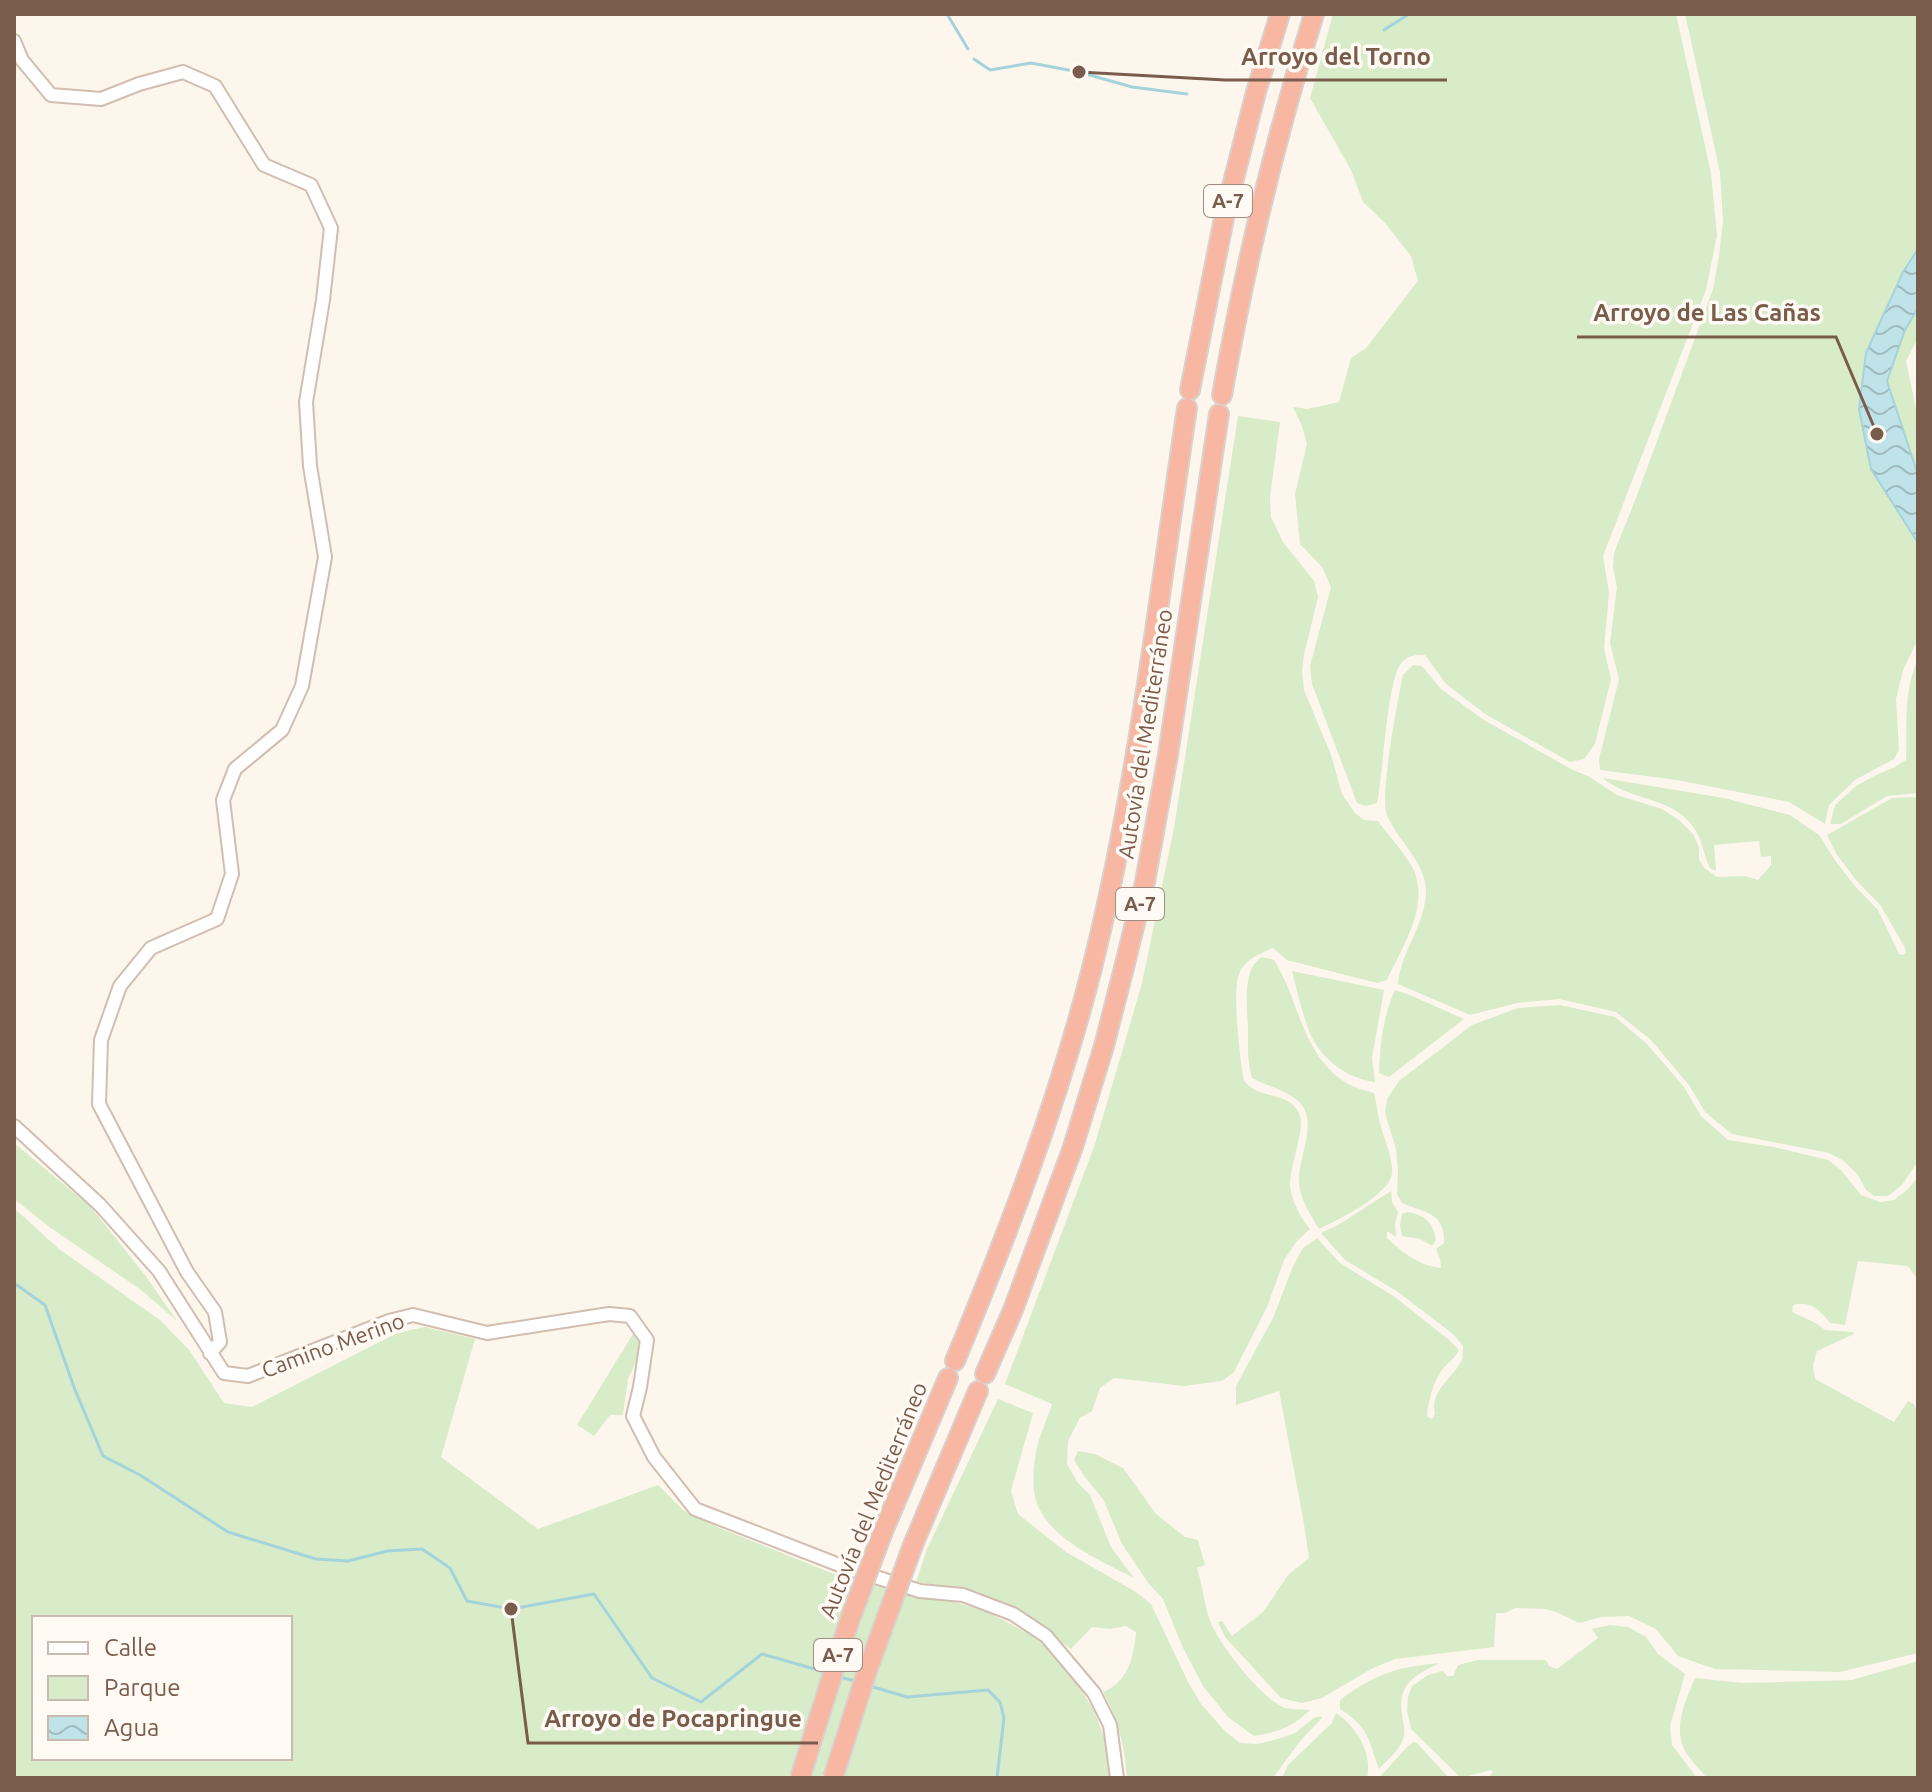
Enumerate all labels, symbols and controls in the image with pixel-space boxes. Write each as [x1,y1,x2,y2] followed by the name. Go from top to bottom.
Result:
[1225,32,1447,80] callout: Arroyo del Torno
[1241,43,1431,70] text: Arroyo del Torno
[1204,185,1252,217] road number: A-7
[1577,289,1836,337] callout: Arroyo de Las Cañas
[1593,299,1821,326] text: Arroyo de Las Cañas
[1112,607,1177,860] street label: Autovía del Mediterráneo
[1116,888,1164,920] road number: A-7
[258,1307,408,1382] street label: Camino Merino
[814,1378,931,1621] street label: Autovía del Mediterráneo
[32,1616,292,1760] legend
[104,1634,157,1661] text: Calle
[814,1639,862,1671] road number: A-7
[104,1674,181,1701] text: Parque
[528,1695,818,1743] callout: Arroyo de Pocapringue
[544,1705,802,1732] text: Arroyo de Pocapringue
[104,1714,159,1741] text: Agua

